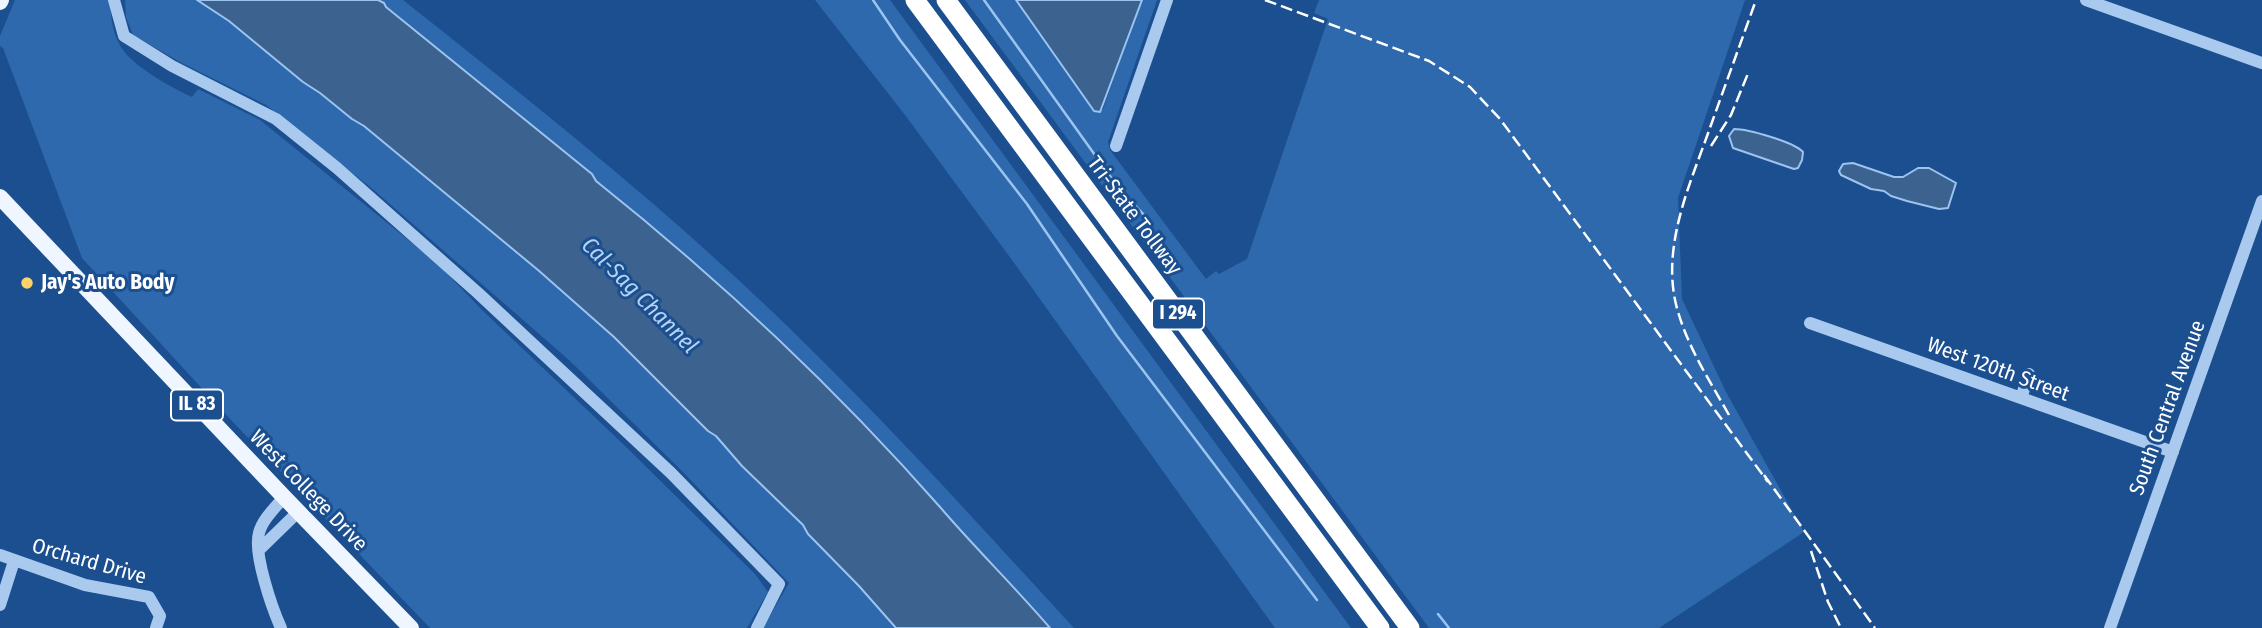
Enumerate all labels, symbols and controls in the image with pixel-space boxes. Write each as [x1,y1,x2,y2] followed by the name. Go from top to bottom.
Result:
[1081,152,1187,280] street label: Tri-State Tollway
[575,232,703,360] water label: Cal-Sag Channel
[41,270,175,296] place label: Jay's Auto Body
[19,275,35,291] marker: Jay's Auto Body
[1152,298,1204,330] road number: I 294
[2125,317,2211,499] street label: South Central Avenue
[1923,333,2073,407] street label: West 120th Street
[171,390,223,420] road number: IL 83
[244,425,372,557] street label: West College Drive
[29,534,149,590] street label: Orchard Drive

